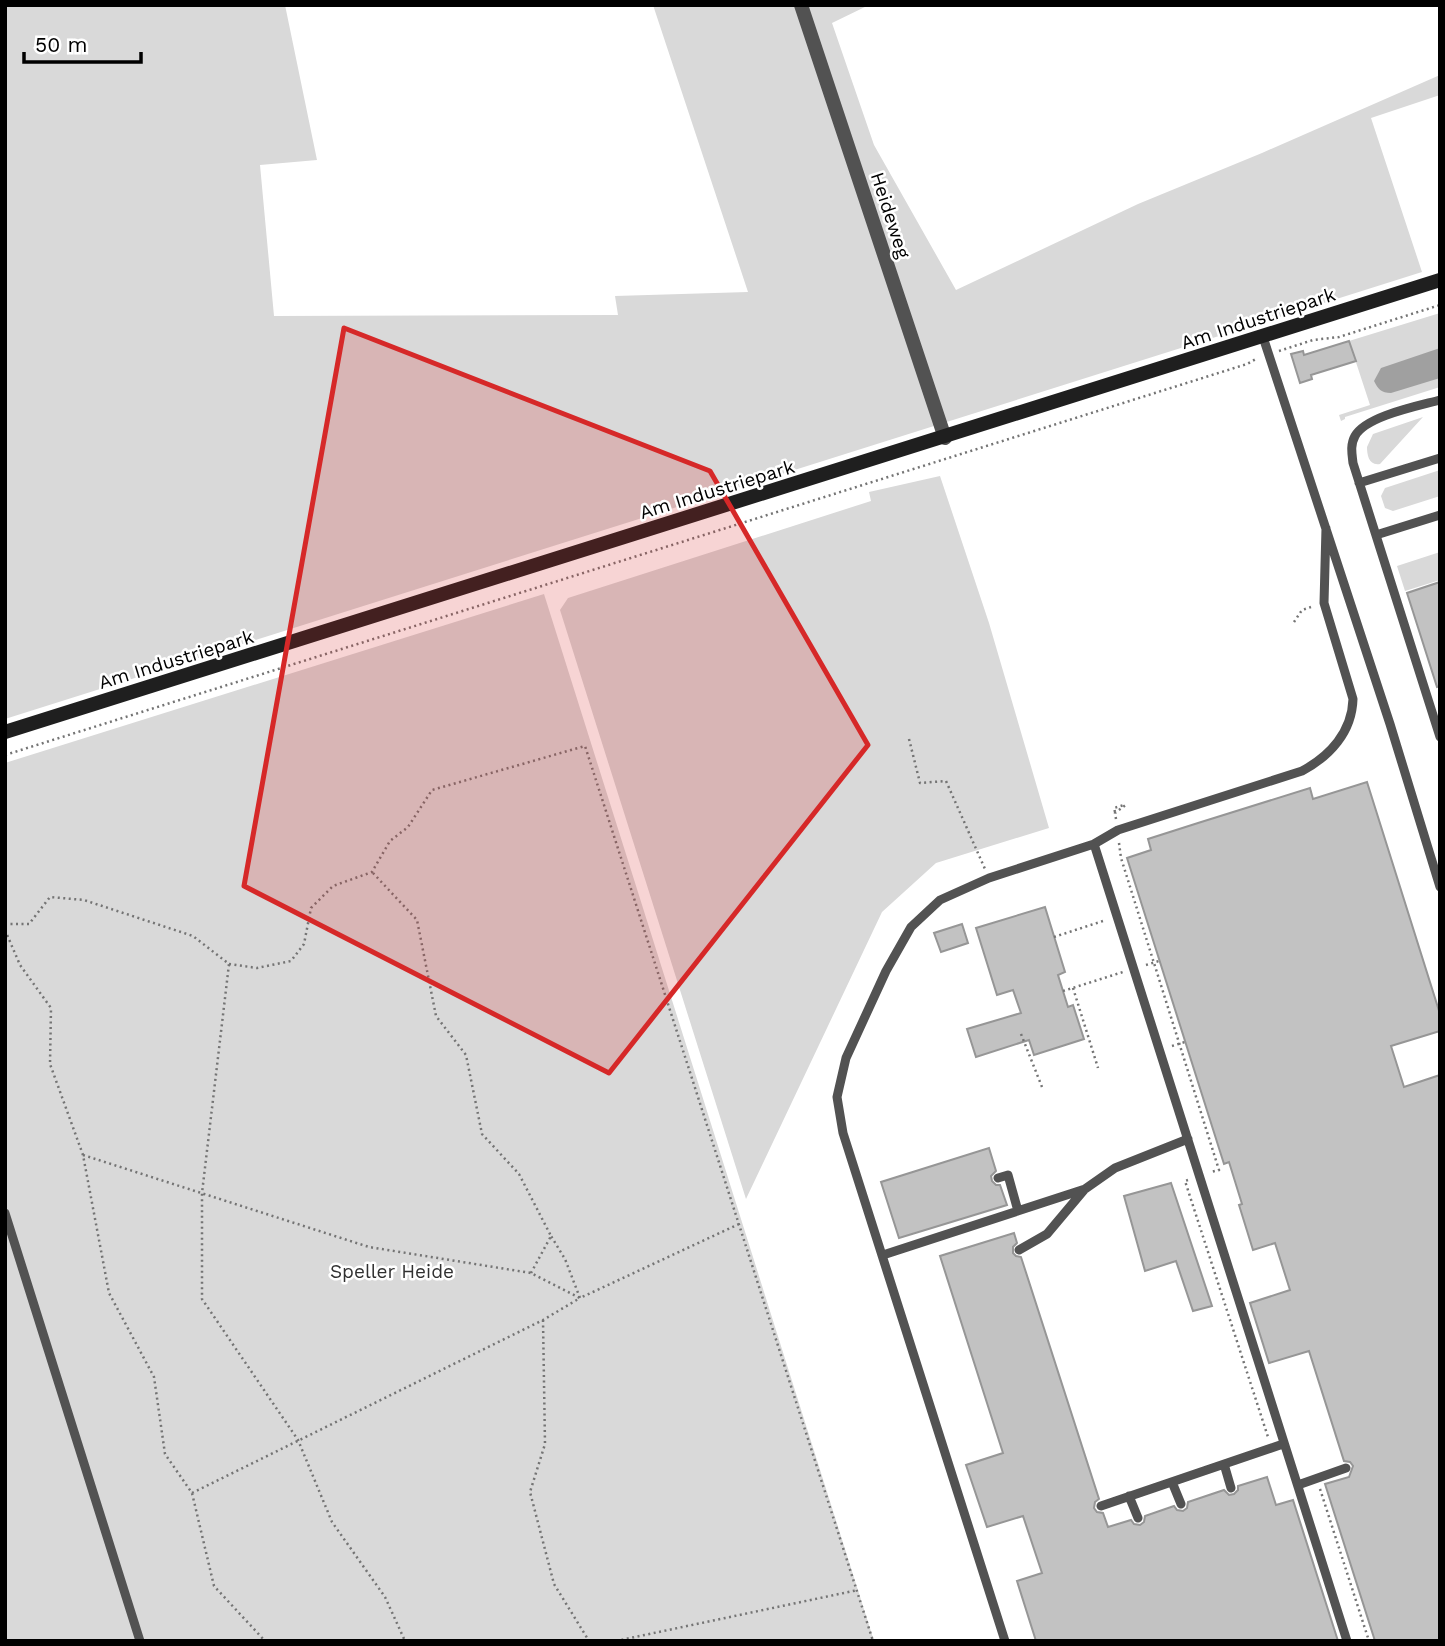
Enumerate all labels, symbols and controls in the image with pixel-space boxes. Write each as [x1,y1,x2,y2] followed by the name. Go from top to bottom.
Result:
[24,21,142,65] scale bar
[35,32,87,57] text: 50 m
[866,169,916,262] street label: Heideweg
[1178,283,1338,354] street label: Am Industriepark
[637,455,798,524] street label: Am Industriepark
[96,625,257,694] street label: Am Industriepark
[330,1260,454,1283] park label: Speller Heide

